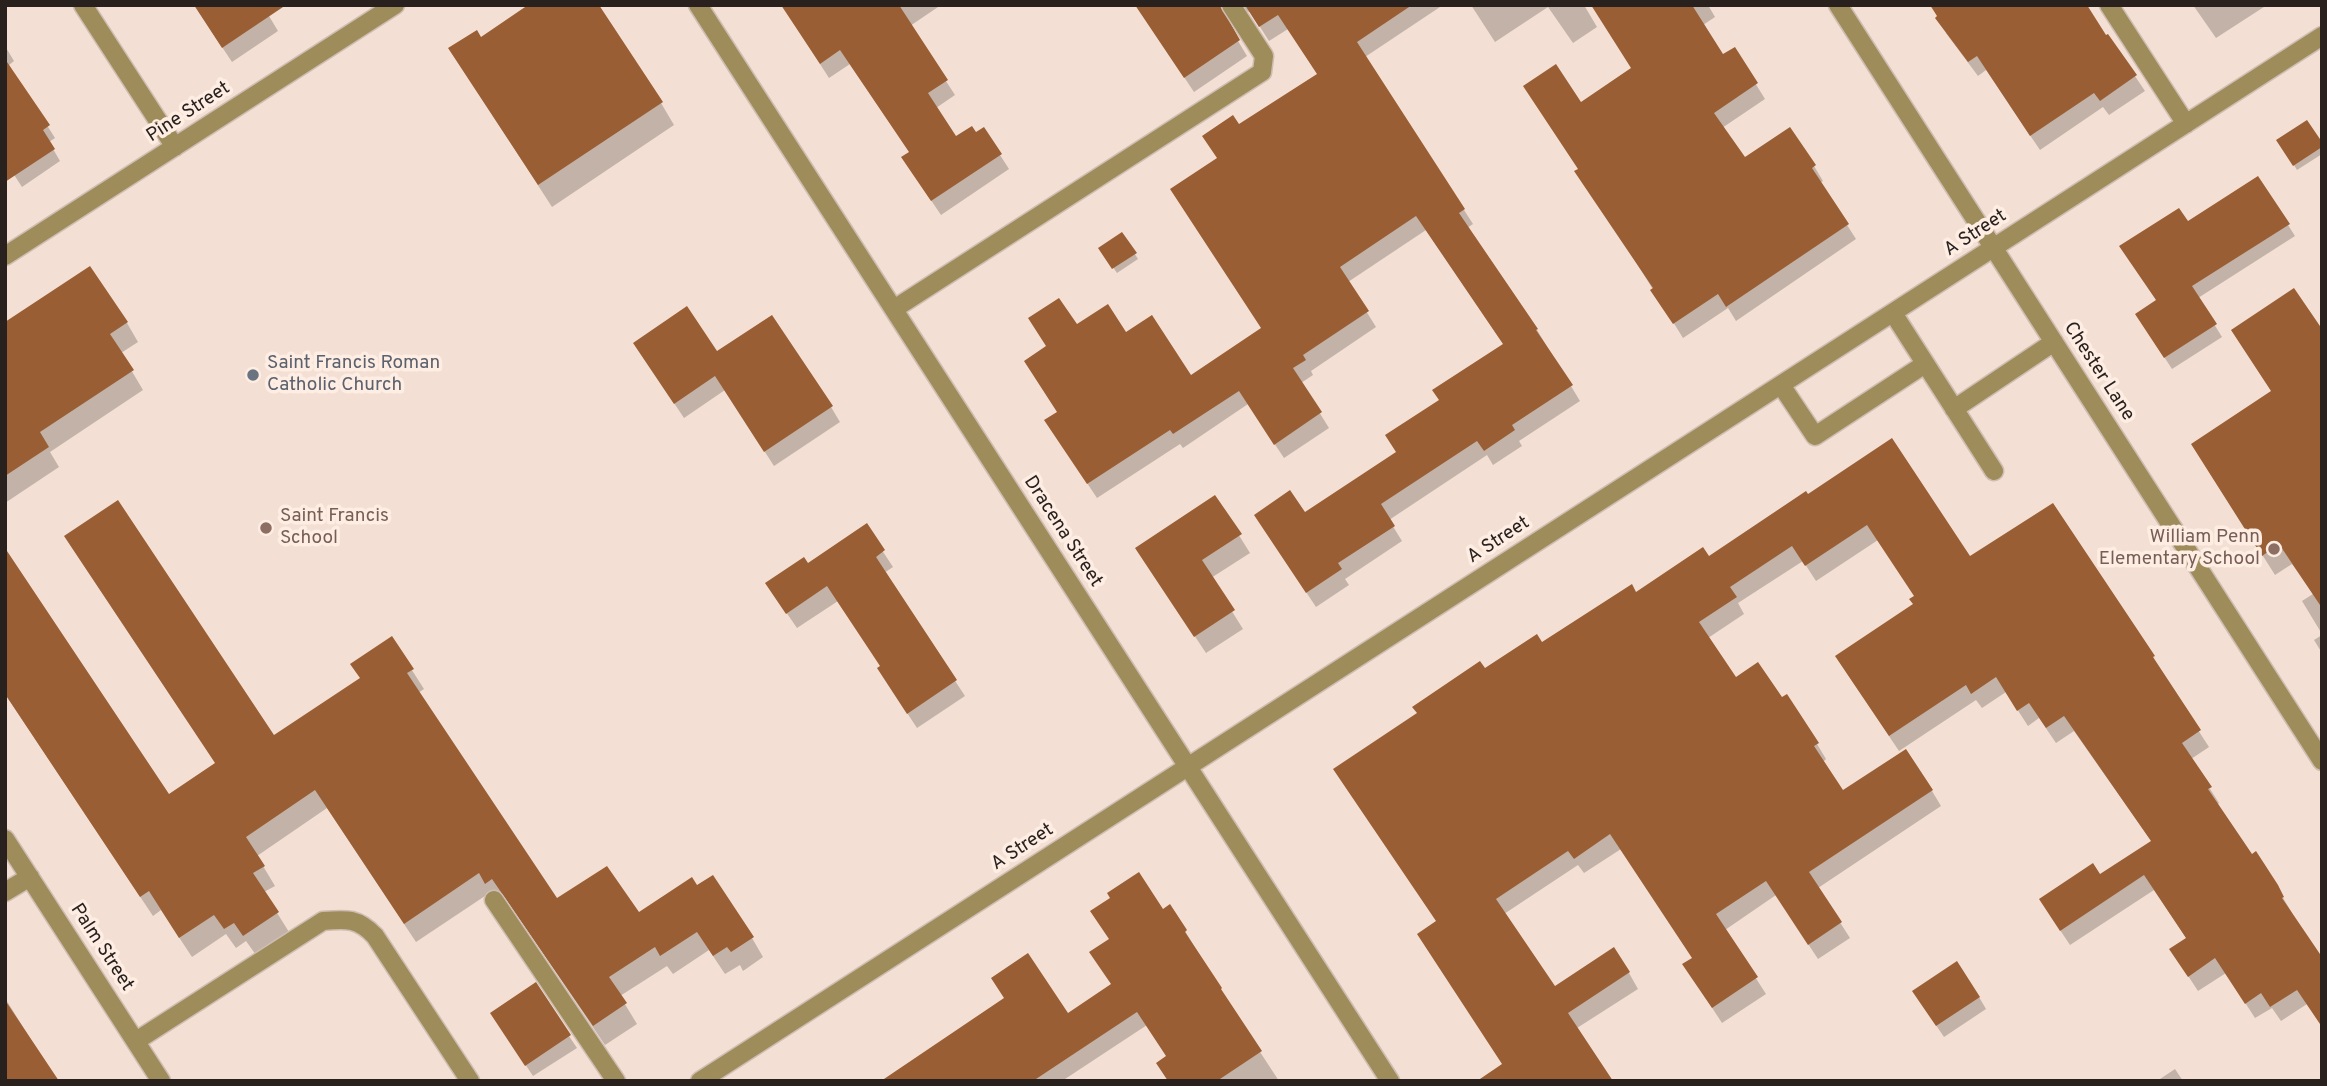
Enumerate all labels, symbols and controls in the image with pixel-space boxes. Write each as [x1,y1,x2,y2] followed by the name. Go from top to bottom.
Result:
[143,78,235,148] street label: Pine Street
[1941,205,2011,263] street label: A Street
[2058,318,2138,426] street label: Chester Lane
[267,353,440,397] place label: Saint Francis Roman Catholic Church
[245,367,261,383] marker: Saint Francis Roman Catholic Church
[1018,472,1106,592] street label: Dracena Street
[280,506,389,550] place label: Saint Francis School
[1464,512,1534,570] street label: A Street
[258,520,274,536] marker: Saint Francis School
[2099,527,2260,571] place label: William Penn Elementary School
[2266,541,2282,557] marker: William Penn Elementary School
[988,819,1058,877] street label: A Street
[64,900,138,996] street label: Palm Street

